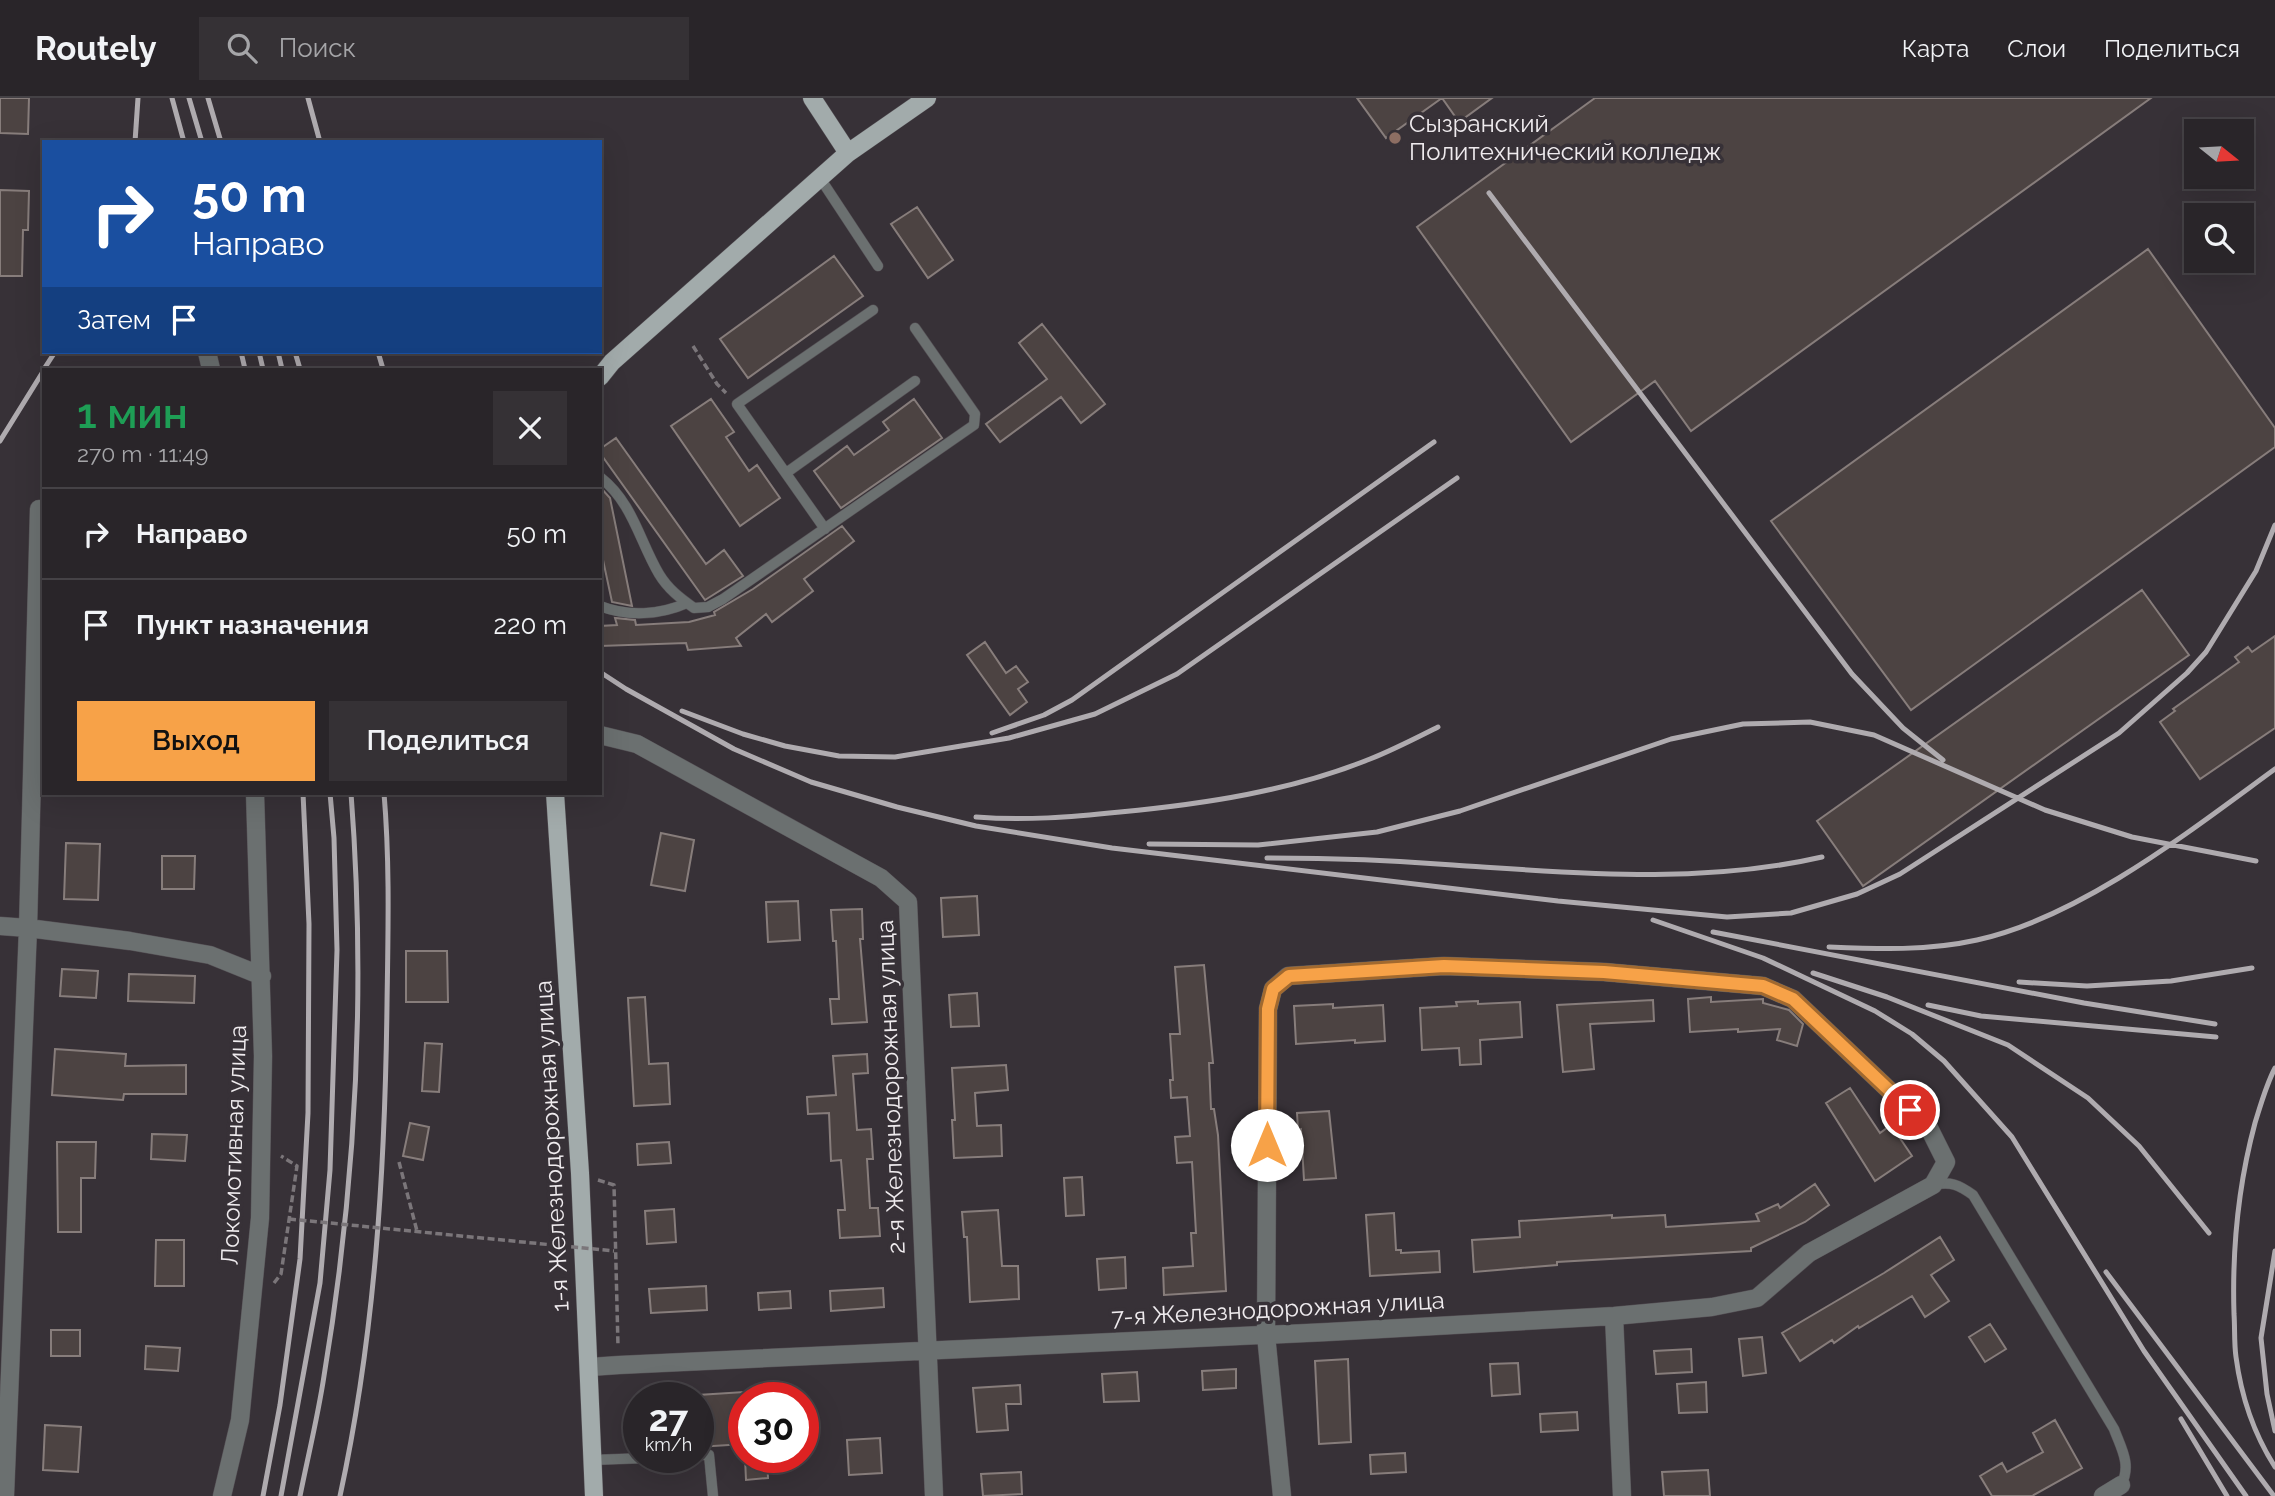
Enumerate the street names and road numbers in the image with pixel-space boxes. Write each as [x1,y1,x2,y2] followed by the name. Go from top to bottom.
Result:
[870,919,911,1255] street label: 2-я Железнодорожная улица
[528,980,575,1312] street label: 1-я Железнодорожная улица
[215,1024,252,1266] street label: Локомотивная улица
[1110,1285,1445,1332] street label: 7-я Железнодорожная улица

